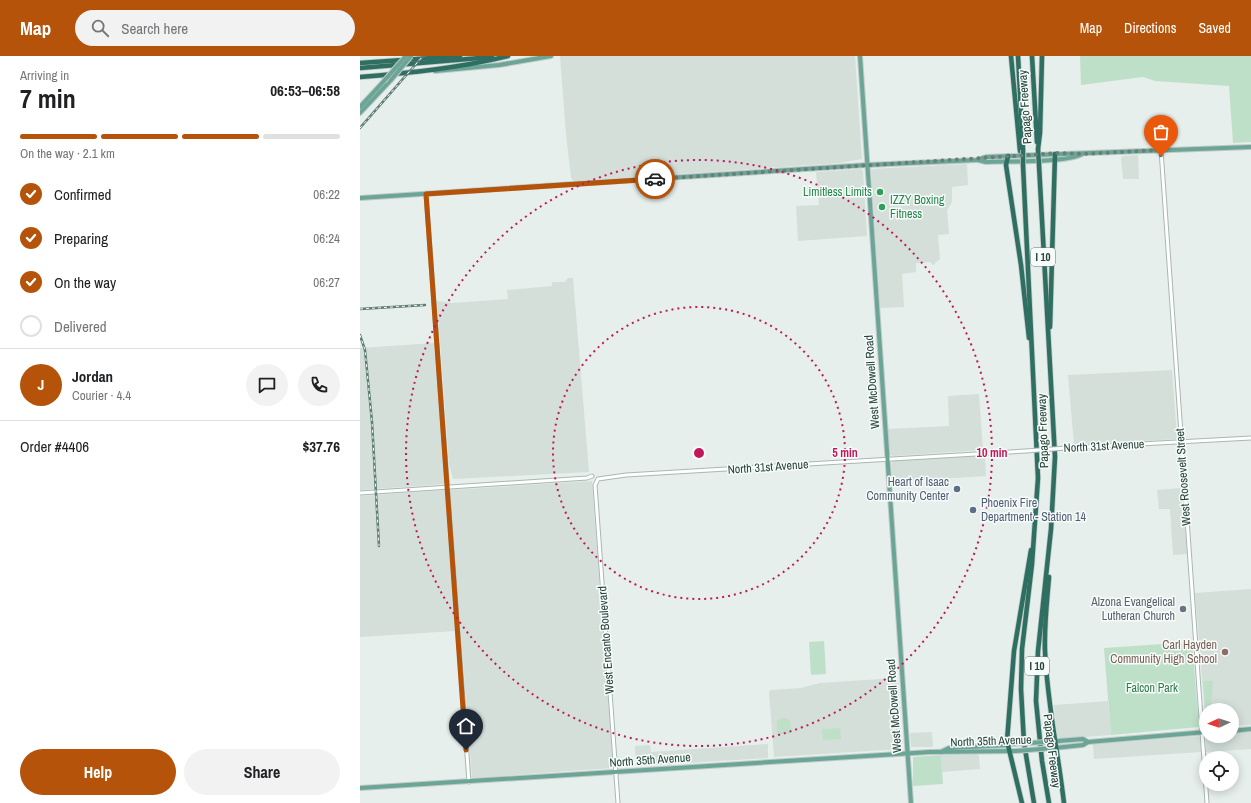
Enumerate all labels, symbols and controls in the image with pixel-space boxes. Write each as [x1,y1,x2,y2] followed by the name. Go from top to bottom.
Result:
[75,10,355,46] search box
[20,15,51,41] text: Map
[89,17,111,39] icon: search
[121,18,188,39] text: Search here
[1080,19,1102,37] text: Map
[1124,19,1176,37] text: Directions
[1198,19,1231,37] text: Saved
[20,67,69,84] text: Arriving in
[1014,69,1036,145] street label: Papago Freeway
[270,80,340,101] text: 06:53–06:58
[20,81,76,116] text: 7 min
[1144,115,1178,156] pin
[1150,121,1172,143] icon: bag
[20,145,115,162] text: On the way · 2.1 km
[635,159,675,199] courier
[644,168,666,190] icon: car
[20,183,42,205] icon: check
[54,184,111,205] text: Confirmed
[803,184,872,200] place label: Limitless Limits
[313,186,340,203] text: 06:22
[875,187,885,197] marker: Limitless Limits
[890,192,945,222] place label: IZZY Boxing Fitness
[877,202,887,212] marker: IZZY Boxing Fitness
[20,227,42,249] icon: check
[54,228,108,249] text: Preparing
[313,230,340,247] text: 06:24
[1031,248,1055,266] road number: I 10
[20,271,42,293] icon: check
[54,272,116,293] text: On the way
[313,274,340,291] text: 06:27
[54,316,107,337] text: Delivered
[861,335,883,429] street label: West McDowell Road
[246,364,288,406] button: chat
[298,364,340,406] button: phone
[72,366,113,387] text: Jordan
[38,374,44,395] text: J
[72,387,131,404] text: Courier · 4.4
[1034,393,1052,468] street label: Papago Freeway
[1172,427,1194,526] street label: West Roosevelt Street
[20,436,89,457] text: Order #4406
[302,436,340,457] text: $37.76
[1063,436,1145,456] street label: North 31st Avenue
[832,445,858,461] text: 5 min
[976,445,1008,461] text: 10 min
[692,446,706,460] centre of rings
[727,456,809,478] street label: North 31st Avenue
[866,474,950,504] place label: Heart of Isaac Community Center
[952,484,962,494] marker: Heart of Isaac Community Center
[981,495,1087,525] place label: Phoenix Fire Department - Station 14
[968,505,978,515] marker: Phoenix Fire Department - Station 14
[594,586,618,694] street label: West Encanto Boulevard
[1090,594,1175,624] place label: Alzona Evangelical Lutheran Church
[1178,604,1188,614] marker: Alzona Evangelical Lutheran Church
[1110,637,1217,667] place label: Carl Hayden Community High School
[1220,647,1230,657] marker: Carl Hayden Community High School
[1025,657,1049,675] road number: I 10
[883,659,905,753] street label: West McDowell Road
[1126,680,1178,696] park label: Falcon Park
[1199,703,1239,743] north arrow
[1199,703,1239,791] map controls
[449,709,483,750] pin
[1040,713,1064,789] street label: Papago Freeway
[455,715,477,737] icon: home
[950,732,1032,750] street label: North 35th Avenue
[20,749,176,795] button: Help
[184,749,340,795] button: Share
[609,749,691,771] street label: North 35th Avenue
[1199,751,1239,791] button: locate

